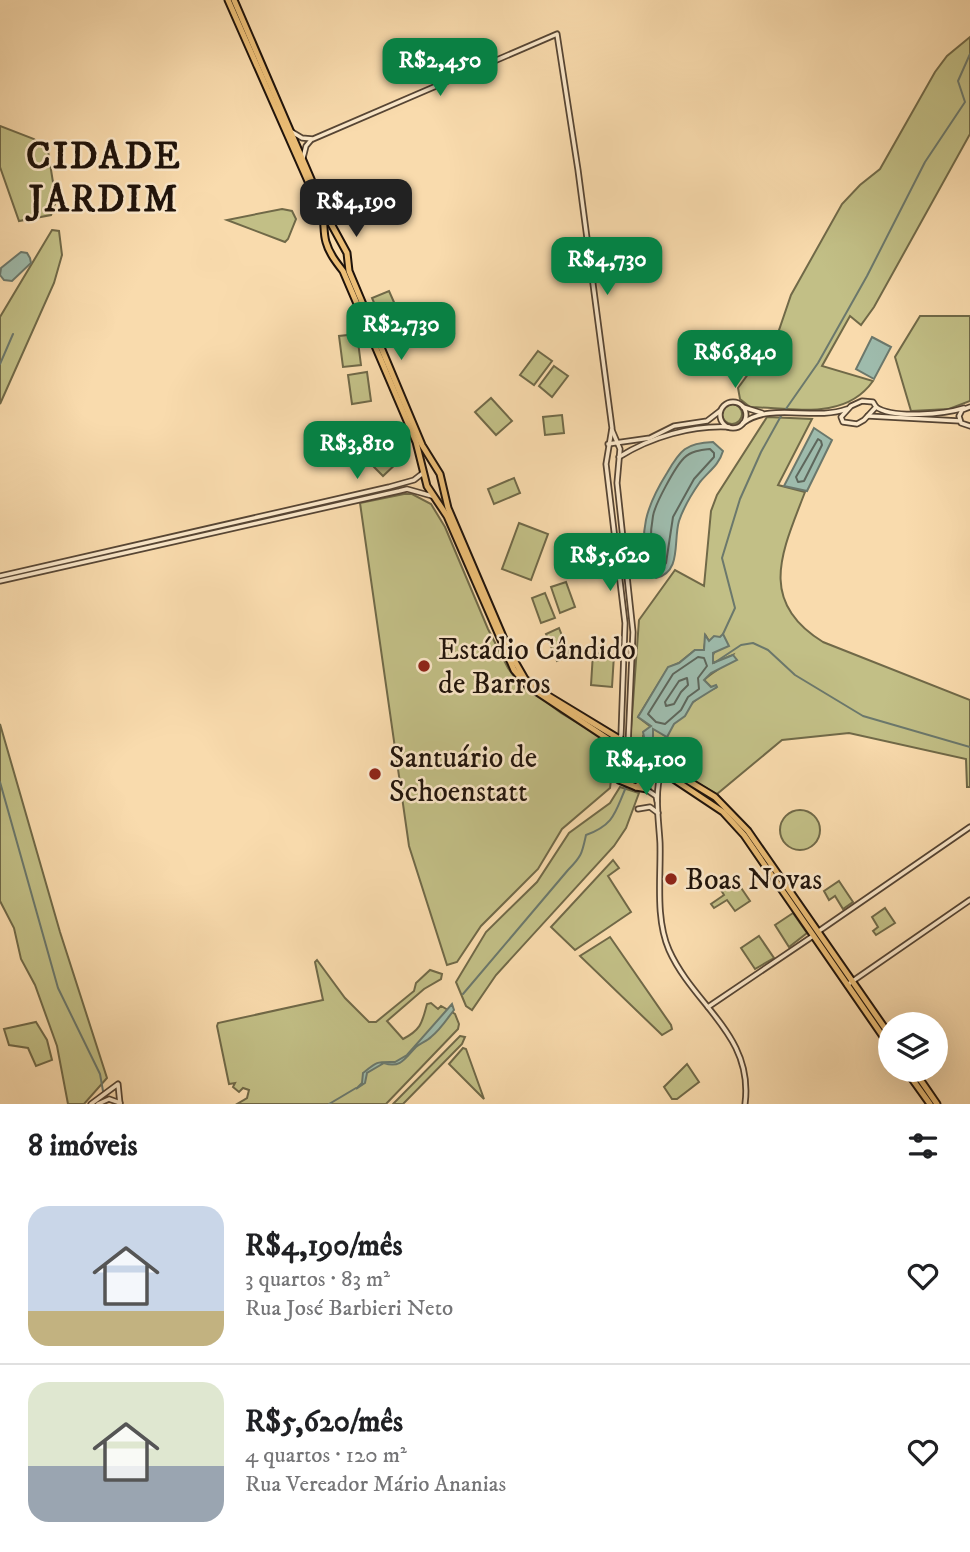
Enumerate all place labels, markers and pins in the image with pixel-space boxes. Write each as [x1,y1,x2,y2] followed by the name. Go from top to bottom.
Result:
[375,38,505,98] pin: R$2,450
[291,180,421,239] pin: R$4,190
[542,238,672,297] pin: R$4,730
[336,302,466,362] pin: R$2,730
[670,330,800,390] pin: R$6,840
[292,421,422,481] pin: R$3,810
[545,534,675,593] pin: R$5,620
[438,632,636,703] place label: Estádio Cândido de Barros
[416,658,432,674] marker: Estádio Cândido de Barros
[581,738,711,797] pin: R$4,100
[389,740,537,811] place label: Santuário de Schoenstatt
[367,766,383,782] marker: Santuário de Schoenstatt
[685,862,822,899] place label: Boas Novas
[663,871,679,887] marker: Boas Novas

